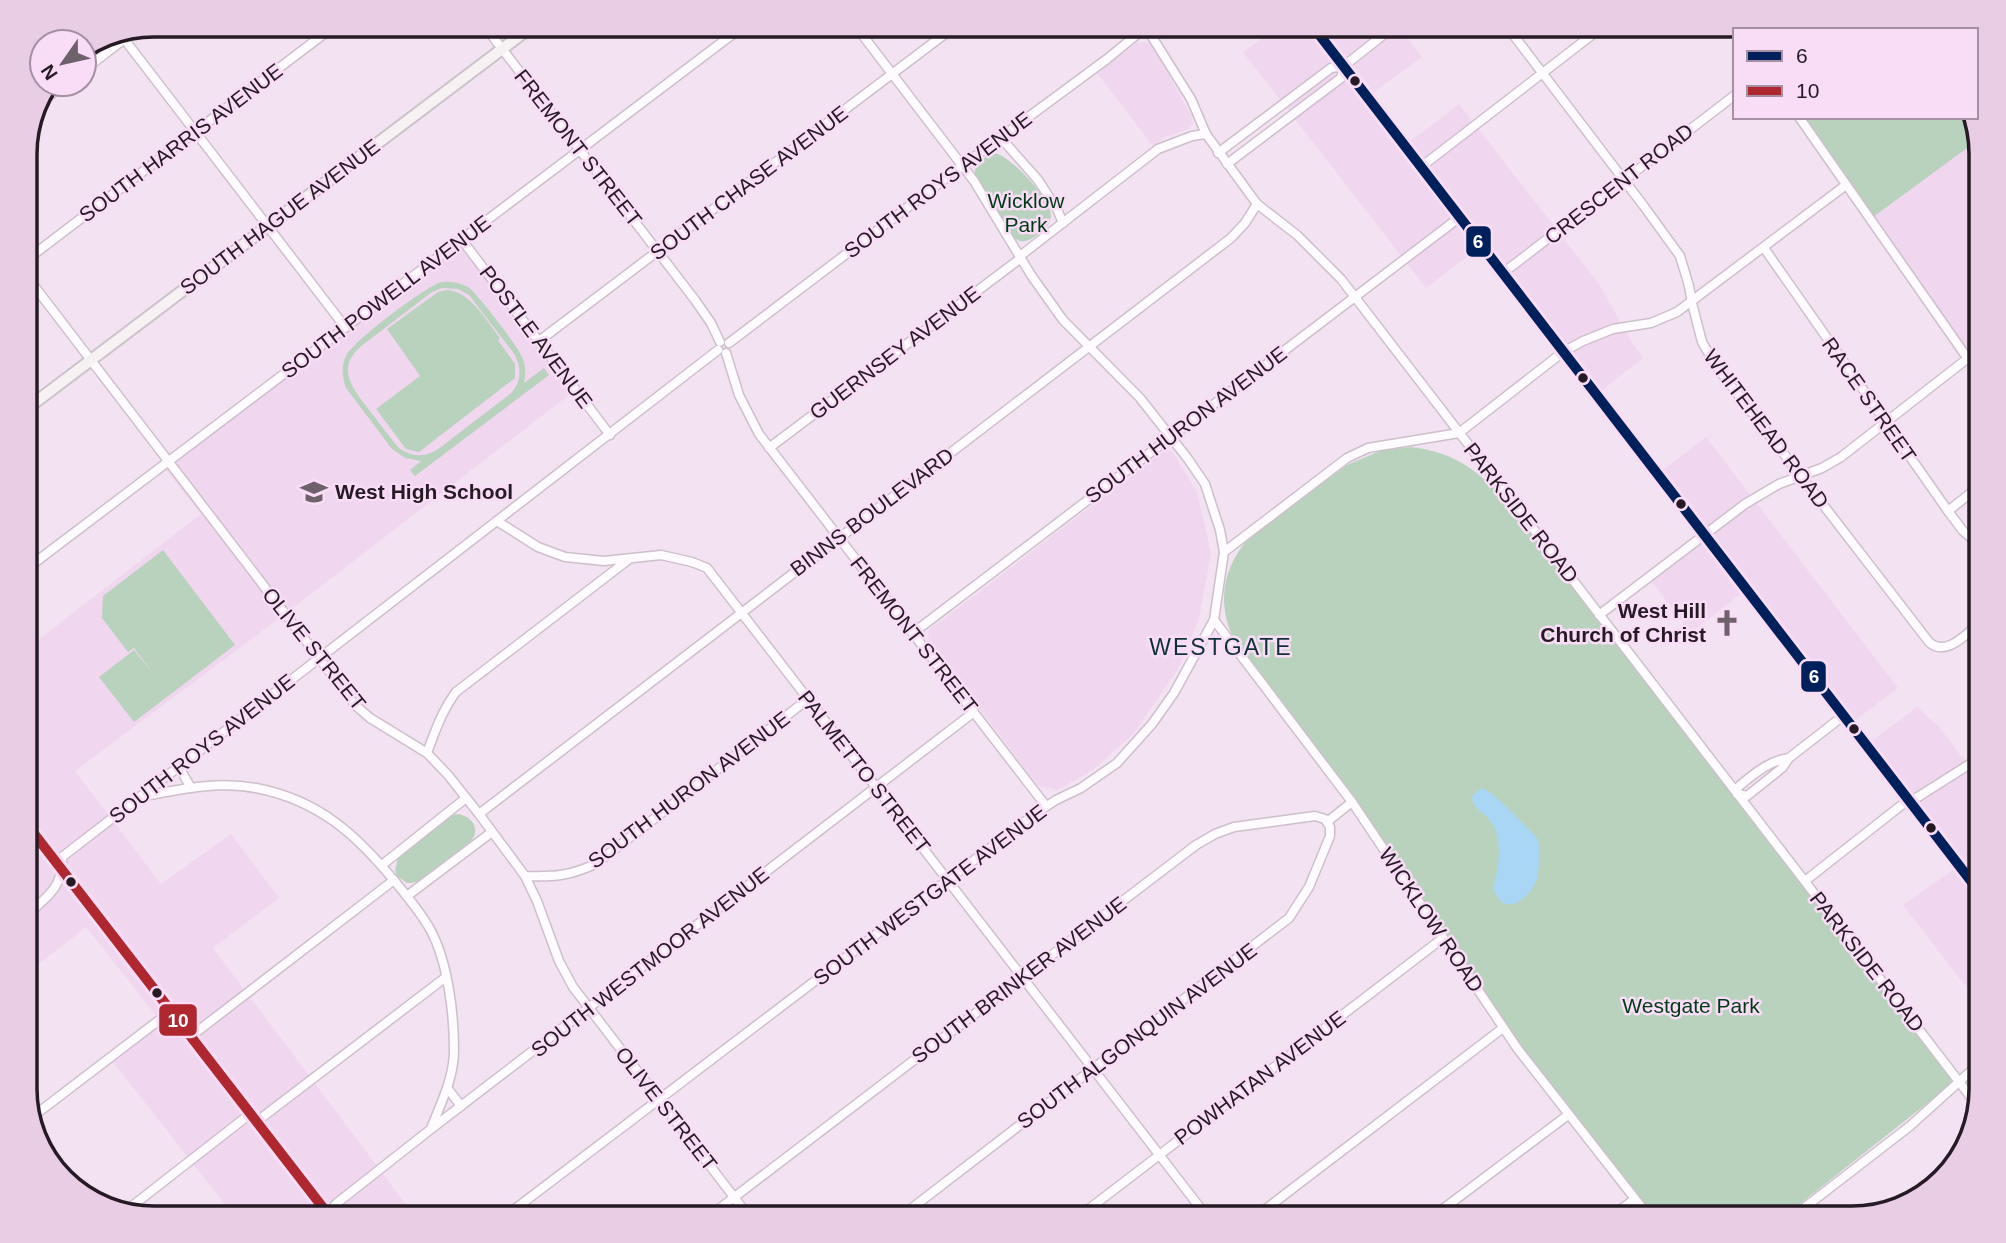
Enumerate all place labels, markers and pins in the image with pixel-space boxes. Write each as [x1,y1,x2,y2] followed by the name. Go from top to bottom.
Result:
[1348,74,1362,88] unlabelled marker
[1576,371,1590,385] unlabelled marker
[299,477,329,507] school or university icon: West High School
[335,480,513,503] place label: West High School
[1674,497,1688,511] unlabelled marker
[1540,599,1706,646] place label: West Hill Church of Christ
[1712,608,1742,638] church icon: West Hill Church of Christ
[1847,722,1861,736] unlabelled marker
[1924,821,1938,835] unlabelled marker
[64,875,78,889] unlabelled marker
[150,986,164,1000] unlabelled marker

